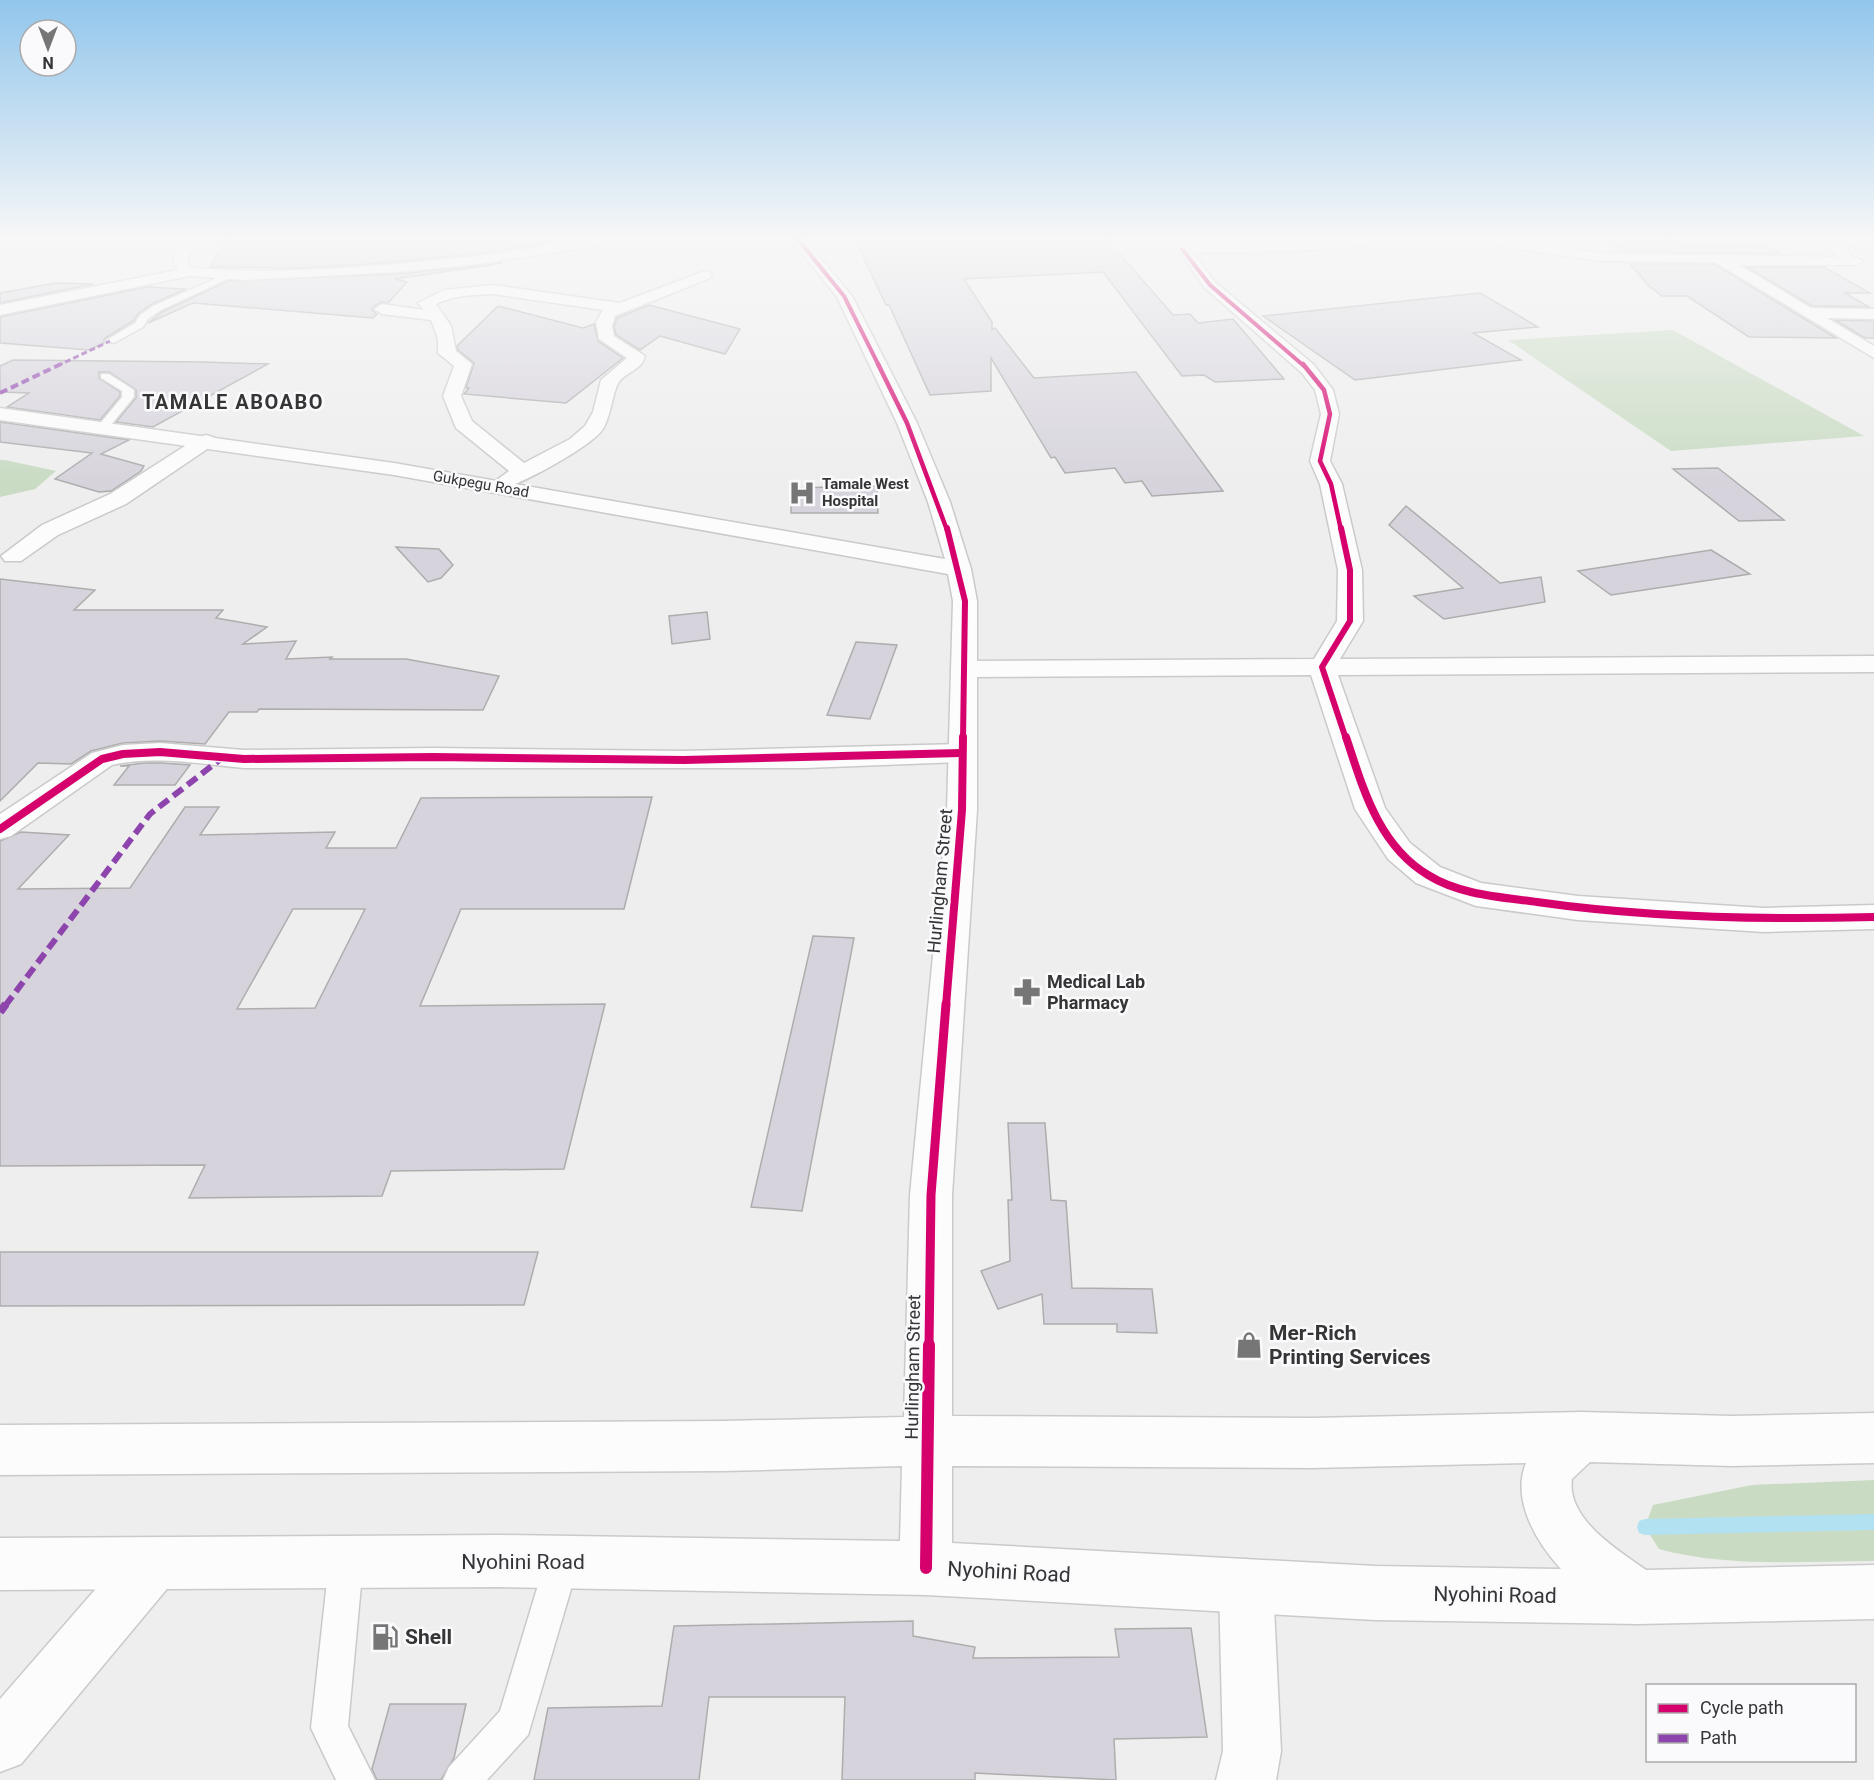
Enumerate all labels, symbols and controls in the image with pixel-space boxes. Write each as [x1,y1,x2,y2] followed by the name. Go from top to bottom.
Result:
[18,18,78,78] north arrow
[42,53,54,72] text: N
[142,390,324,414] district label: TAMALE ABOABO
[432,467,530,501] street label: Gukpegu Road
[822,475,909,510] place label: Tamale West Hospital
[787,478,817,508] hospital icon: Tamale West Hospital
[923,808,956,954] street label: Hurlingham Street
[1047,971,1145,1013] place label: Medical Lab Pharmacy
[1012,977,1042,1007] pharmacy icon: Medical Lab Pharmacy
[901,1294,924,1440] street label: Hurlingham Street
[1269,1321,1431,1369] place label: Mer-Rich Printing Services
[1234,1330,1264,1360] shop icon: Mer-Rich Printing Services
[461,1550,585,1574] street label: Nyohini Road
[947,1557,1071,1587] street label: Nyohini Road
[1433,1582,1557,1608] street label: Nyohini Road
[370,1622,400,1652] fuel station icon: Shell
[405,1625,452,1649] place label: Shell
[1646,1684,1856,1762] legend
[1700,1697,1784,1718] text: Cycle path
[1700,1727,1737,1748] text: Path

